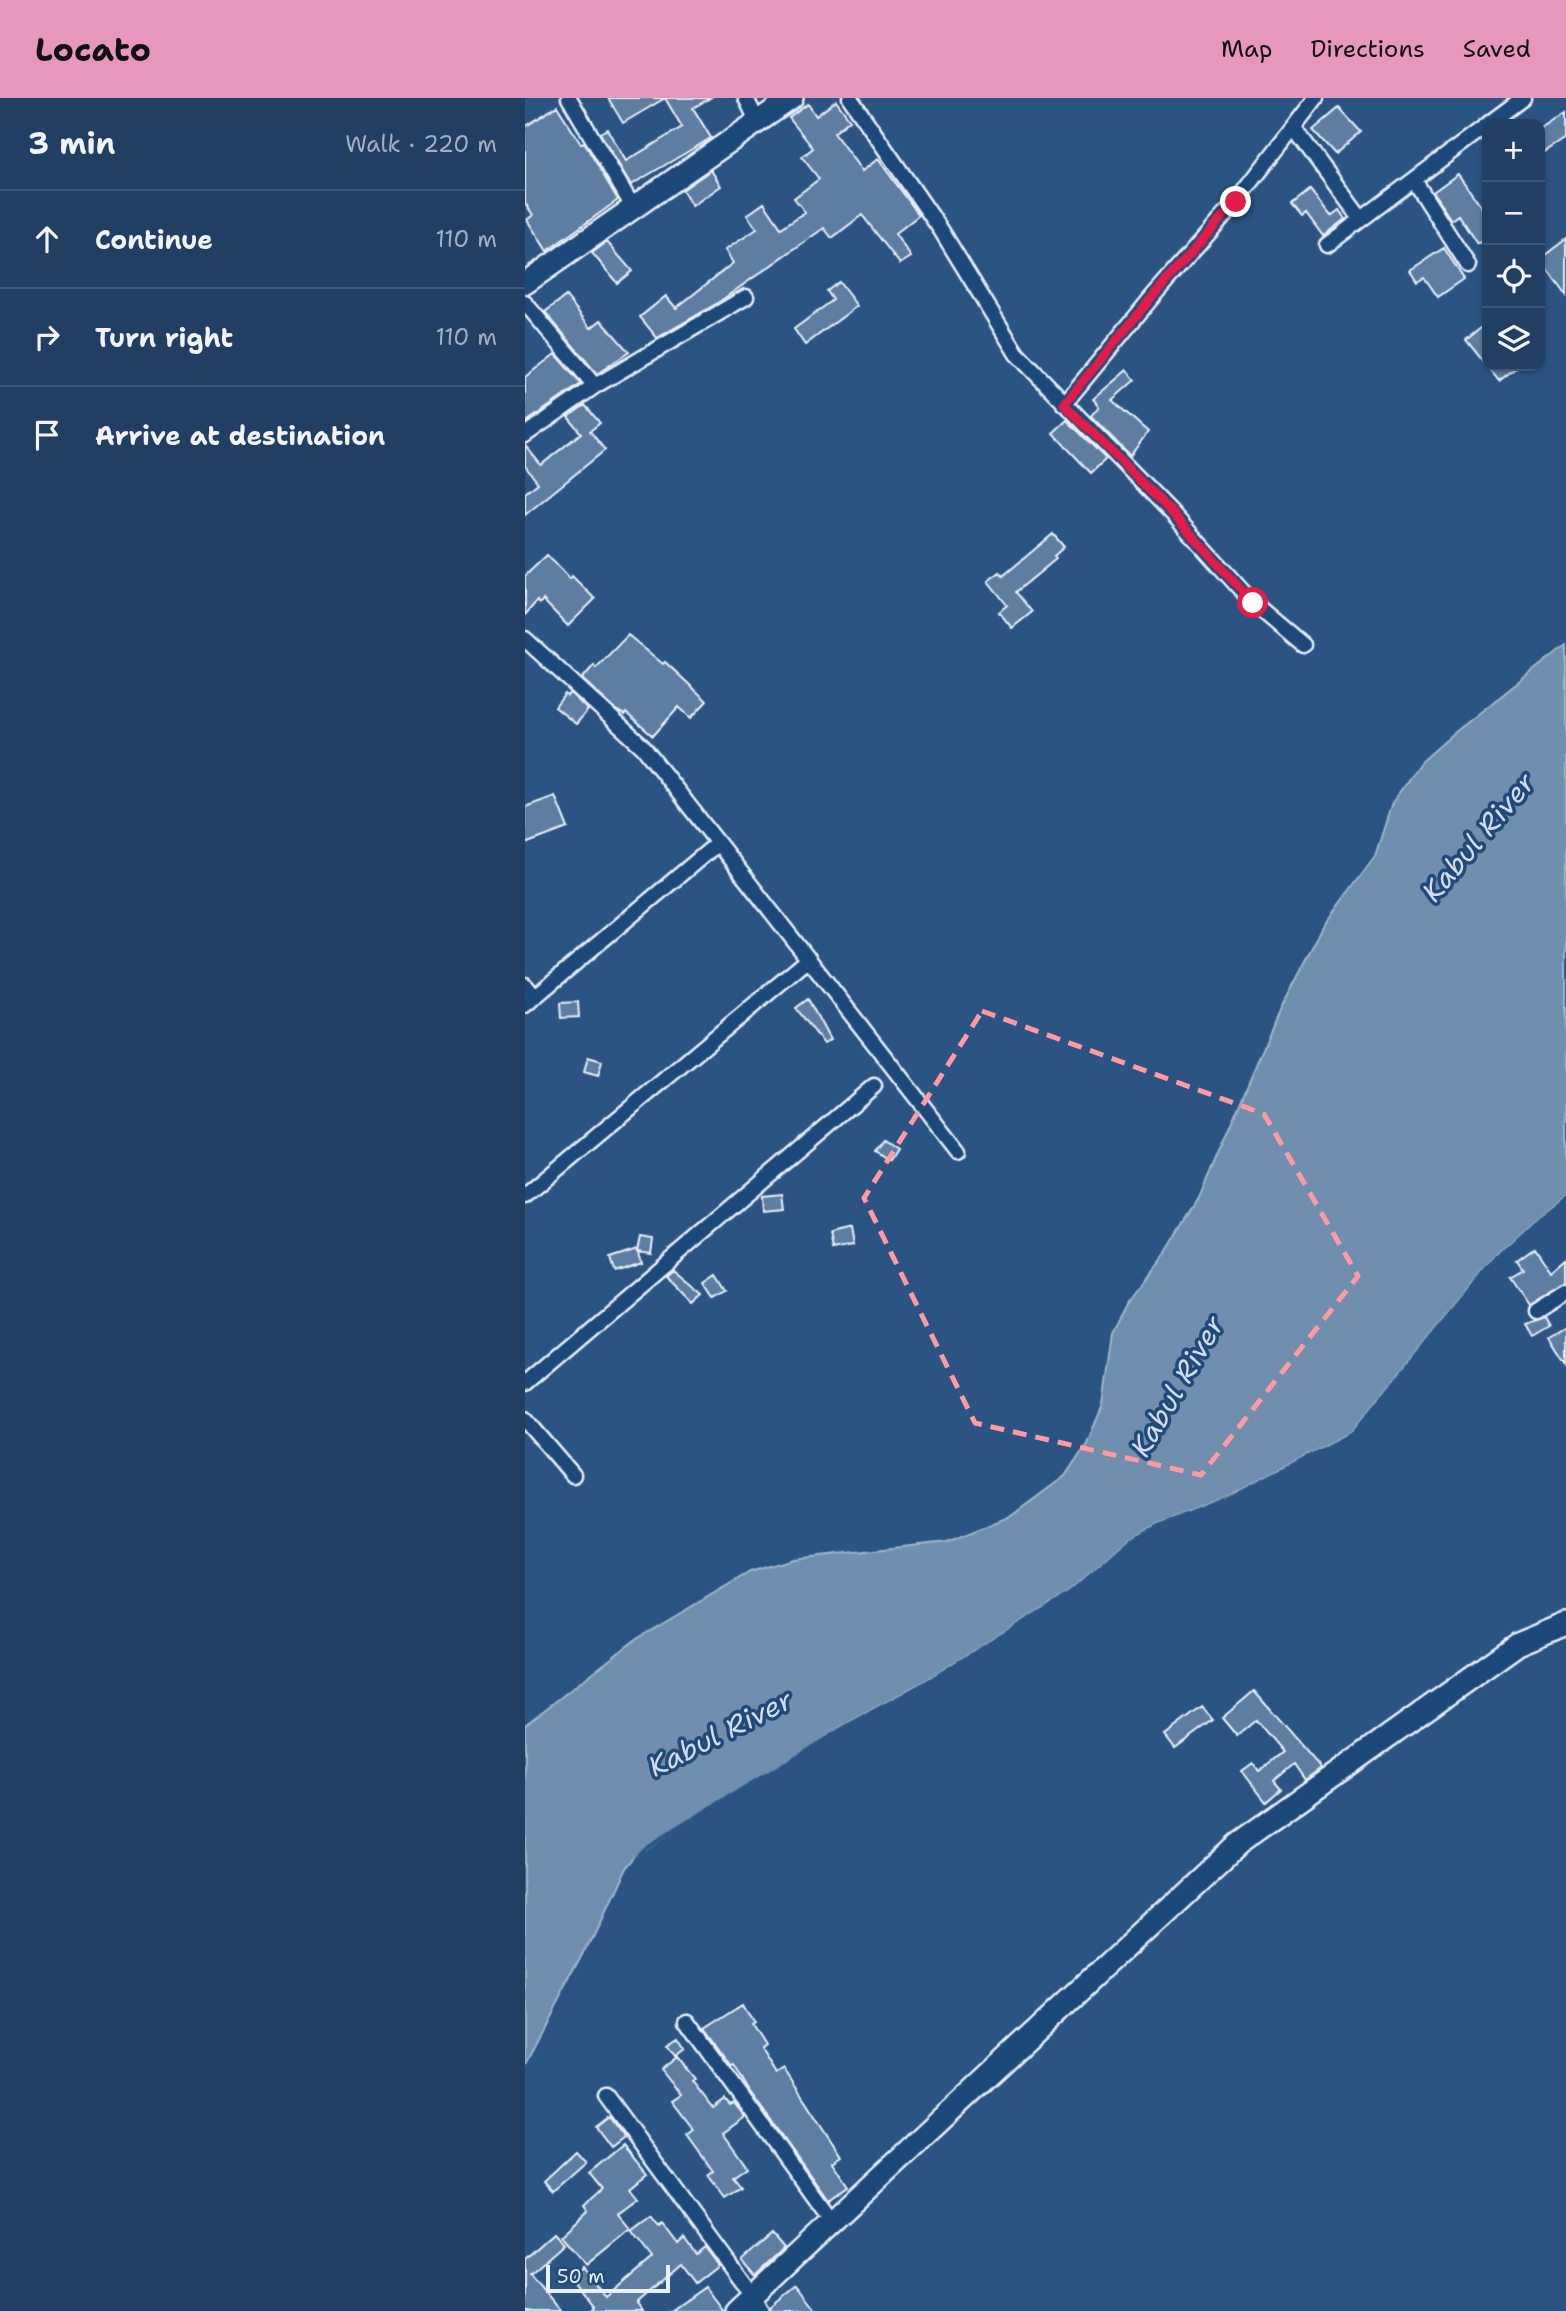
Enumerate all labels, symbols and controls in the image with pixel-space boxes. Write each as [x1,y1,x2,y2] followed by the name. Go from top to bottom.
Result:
[35,27,151,72] text: Locato
[1221,33,1272,65] text: Map
[1310,33,1425,65] text: Directions
[1463,33,1531,65] text: Saved
[1482,119,1545,371] map controls
[1482,119,1545,182] button: +
[28,123,115,164] text: 3 min
[345,129,497,159] text: Walk · 220 m
[1482,182,1545,245] button: −
[1220,186,1251,217] route end
[28,220,66,258] icon: ahead
[95,222,213,257] text: Continue
[435,224,497,254] text: 110 m
[1482,245,1545,308] button: locate
[1482,308,1545,371] button: layers
[28,318,66,356] icon: right
[95,320,233,355] text: Turn right
[435,322,497,352] text: 110 m
[28,416,66,454] icon: arrive
[95,418,385,453] text: Arrive at destination
[1237,587,1268,618] route start
[1413,764,1544,909] water label: Kabul River
[1121,1308,1233,1464] water label: Kabul River
[641,1680,799,1786] water label: Kabul River
[546,2262,670,2294] scale bar
[557,2264,605,2289] text: 50 m

